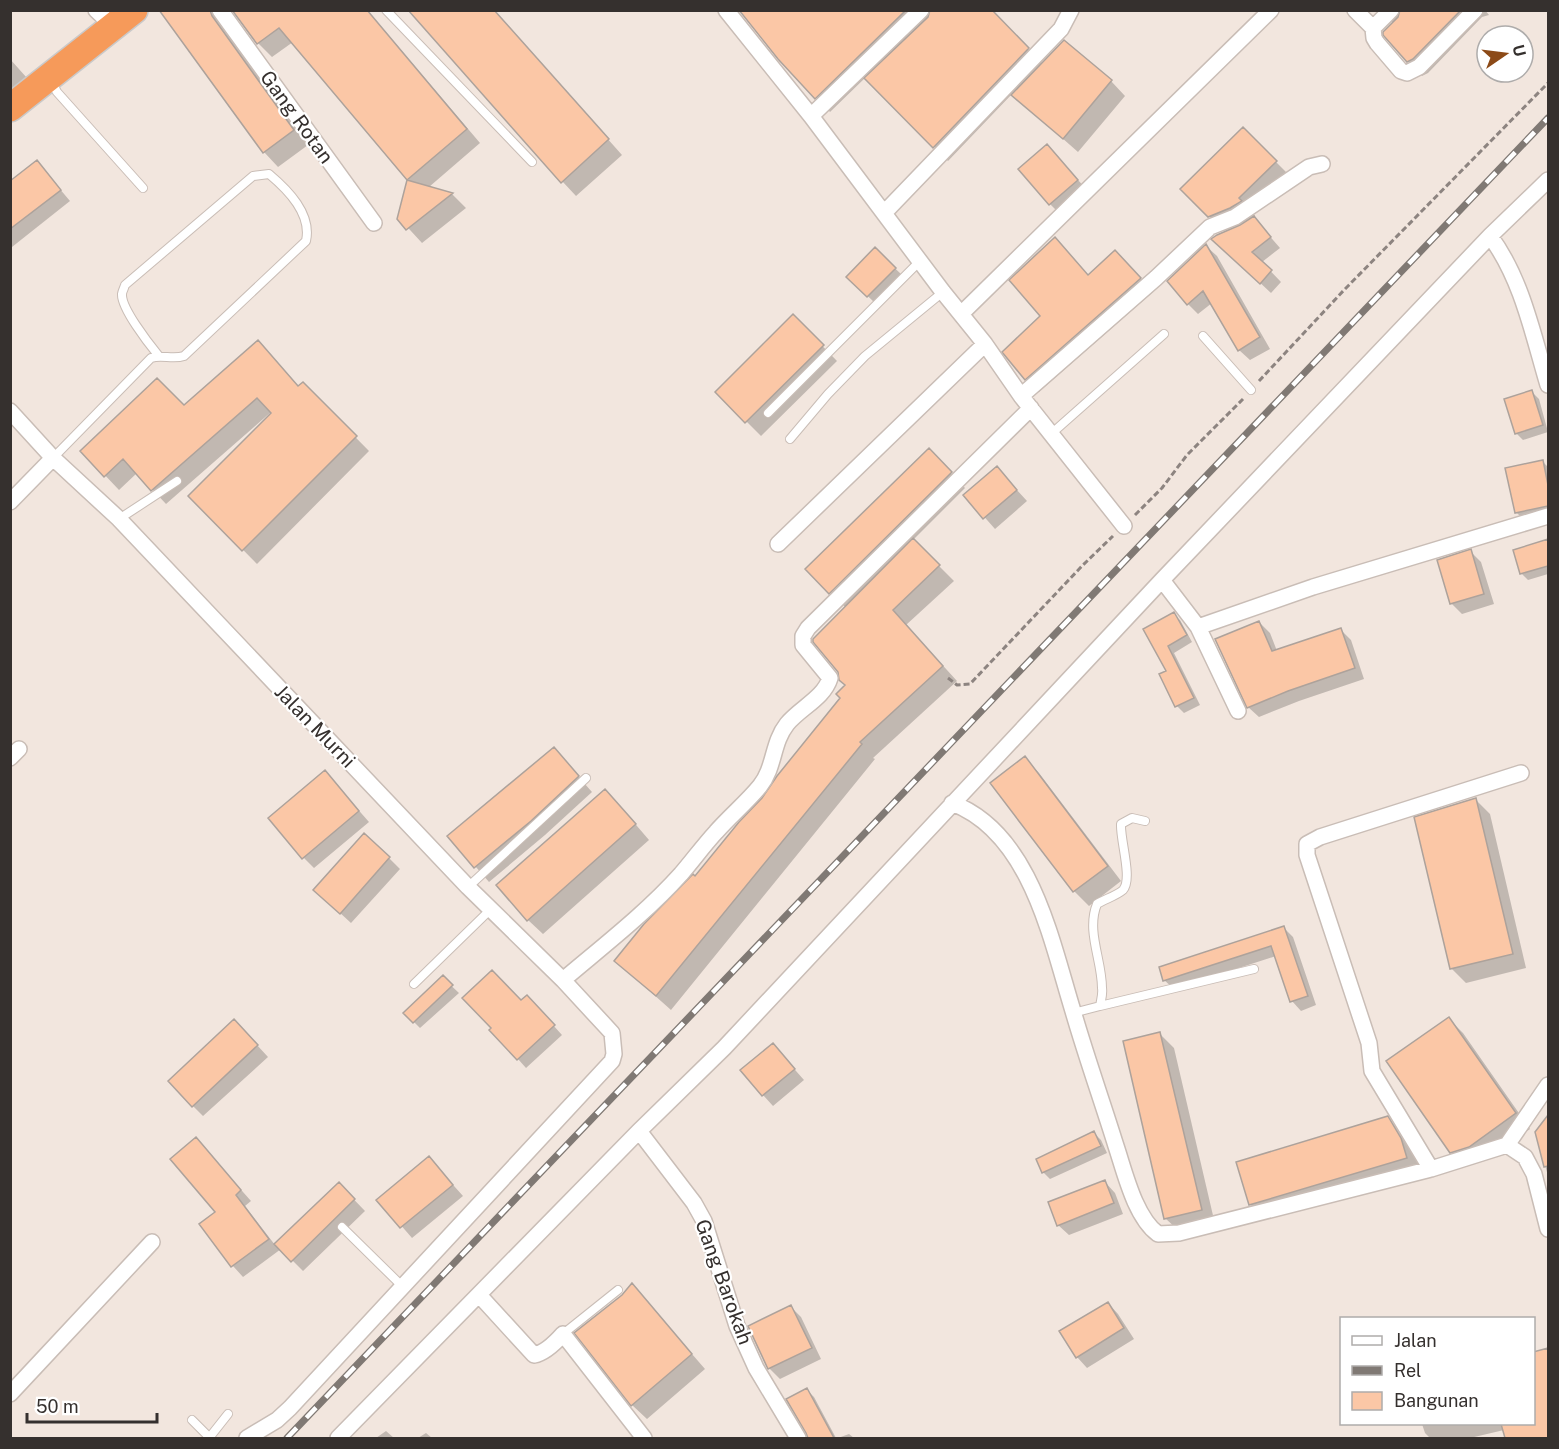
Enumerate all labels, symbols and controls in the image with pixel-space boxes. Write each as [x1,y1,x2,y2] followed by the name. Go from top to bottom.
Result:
[1475,24,1535,84] north arrow
[1508,43,1530,58] text: U
[255,66,339,168] street label: Gang Rotan
[270,680,360,772] street label: Jalan Murni
[690,1216,758,1348] street label: Gang Barokah
[1340,1317,1535,1425] legend
[1394,1330,1437,1351] text: Jalan
[1394,1360,1422,1381] text: Rel
[27,1386,158,1424] scale bar
[1394,1390,1479,1411] text: Bangunan
[36,1396,79,1417] text: 50 m

